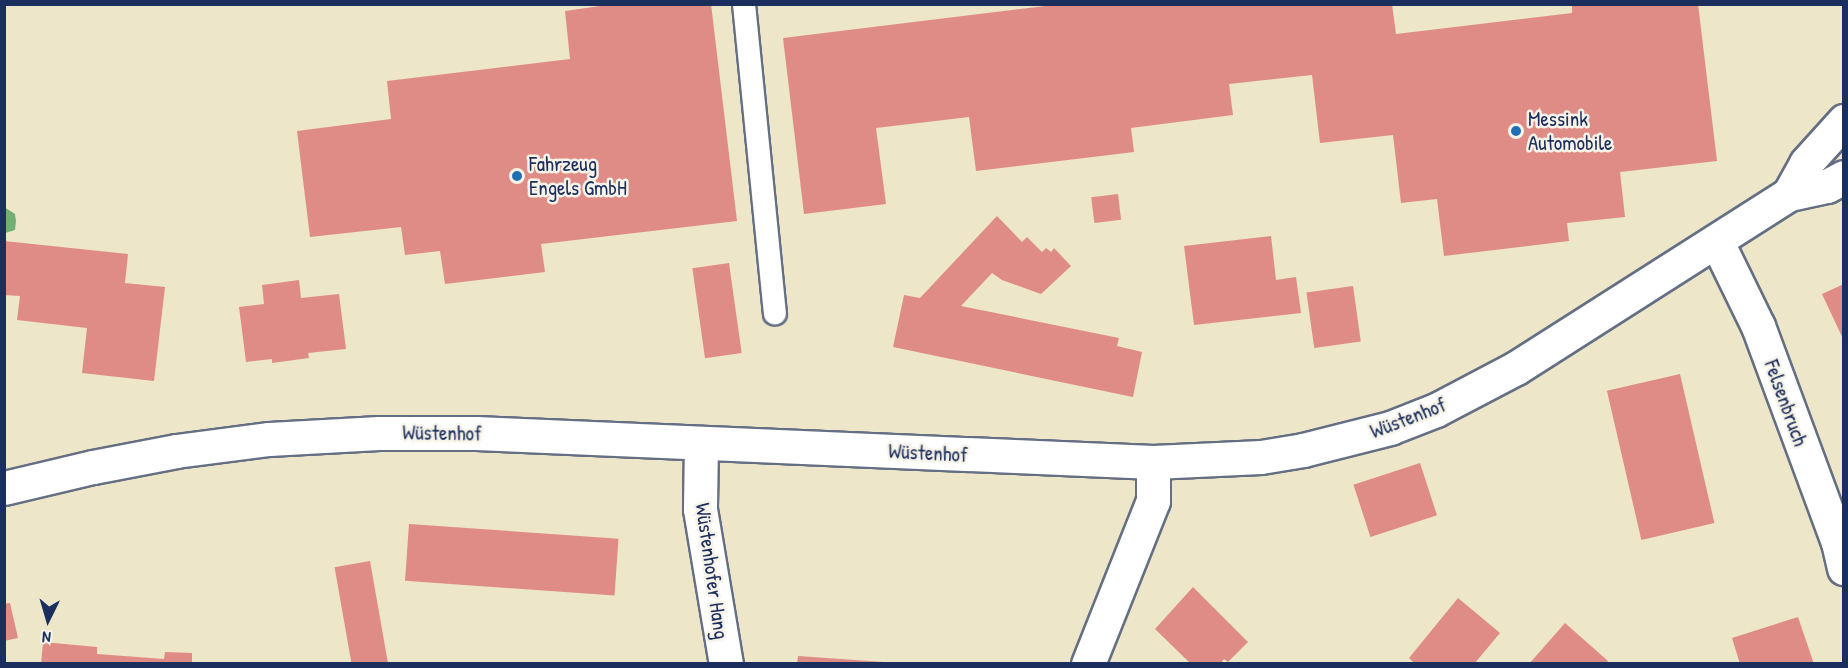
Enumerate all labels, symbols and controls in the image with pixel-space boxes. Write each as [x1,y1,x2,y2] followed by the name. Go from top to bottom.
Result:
[1528,106,1612,156] place label: Messink Automobile
[1509,124,1523,138] marker: Messink Automobile
[529,151,627,201] place label: Fahrzeug Engels GmbH
[510,169,524,183] marker: Fahrzeug Engels GmbH
[1759,356,1813,450] street label: Felsenbruch
[1366,392,1450,444] street label: Wüstenhof
[402,420,482,446] street label: Wüstenhof
[888,438,968,468] street label: Wüstenhof
[690,501,734,641] street label: Wüstenhofer Hang
[18,590,78,650] north arrow
[41,627,52,649] text: N

